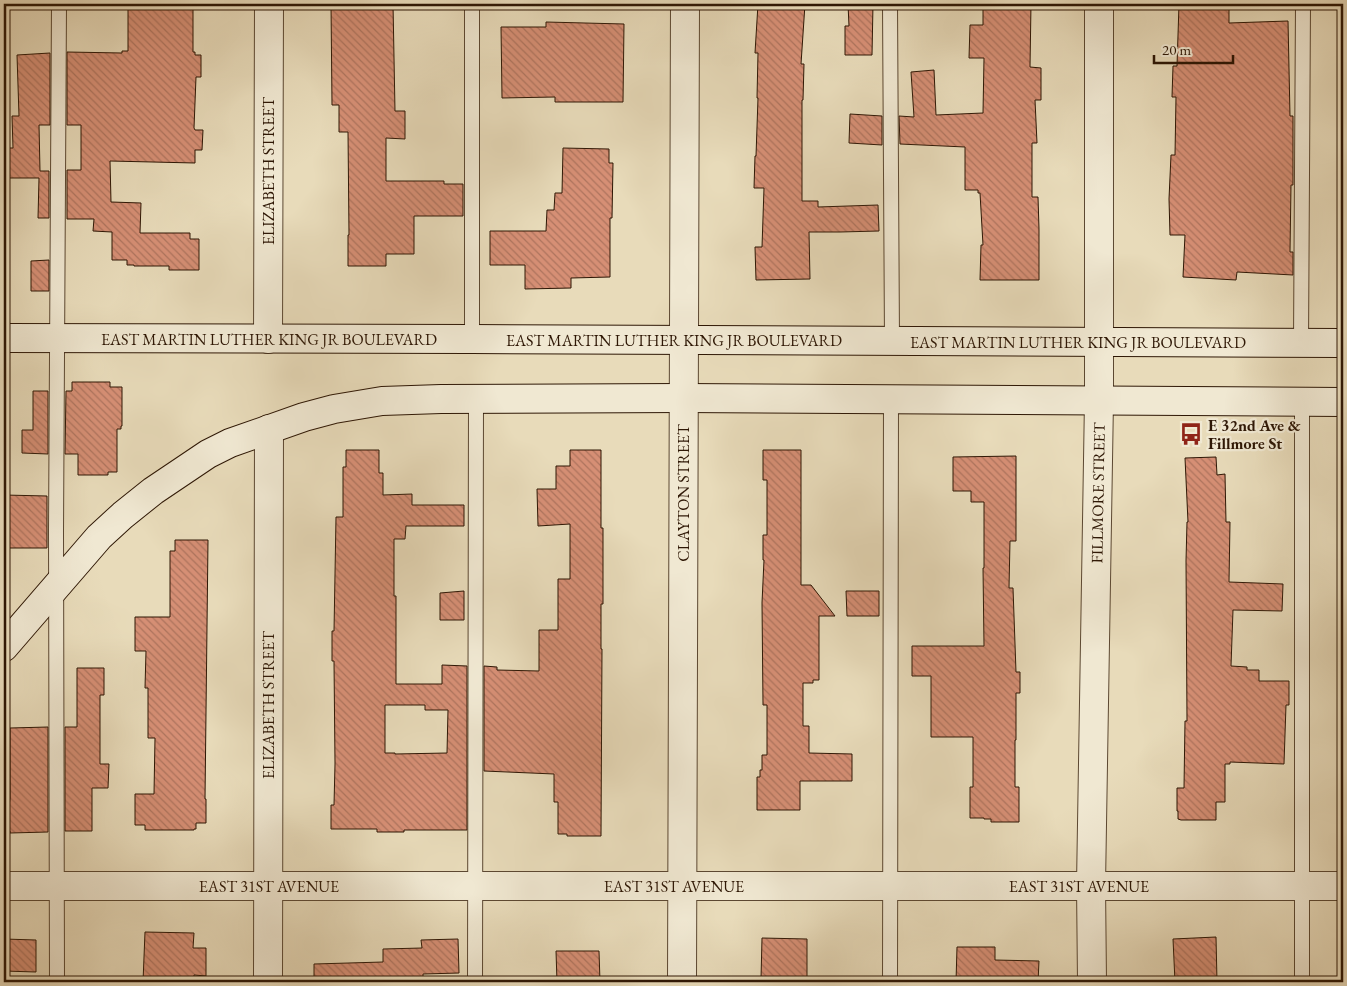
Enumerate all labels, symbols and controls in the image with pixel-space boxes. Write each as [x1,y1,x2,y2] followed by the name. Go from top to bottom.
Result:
[1154,32,1233,64] scale bar
[1162,40,1191,59] text: 20 m
[258,97,279,245] street label: ELIZABETH STREET
[101,329,437,350] street label: EAST MARTIN LUTHER KING JR BOULEVARD
[506,330,842,351] street label: EAST MARTIN LUTHER KING JR BOULEVARD
[910,332,1246,353] street label: EAST MARTIN LUTHER KING JR BOULEVARD
[1208,415,1301,454] place label: E 32nd Ave & Fillmore St
[1178,421,1204,447] bus stop icon: E 32nd Ave & Fillmore St
[1086,422,1110,564] street label: FILLMORE STREET
[673,424,694,562] street label: CLAYTON STREET
[258,631,279,779] street label: ELIZABETH STREET
[199,876,339,897] street label: EAST 31ST AVENUE
[604,876,744,897] street label: EAST 31ST AVENUE
[1009,876,1149,897] street label: EAST 31ST AVENUE

